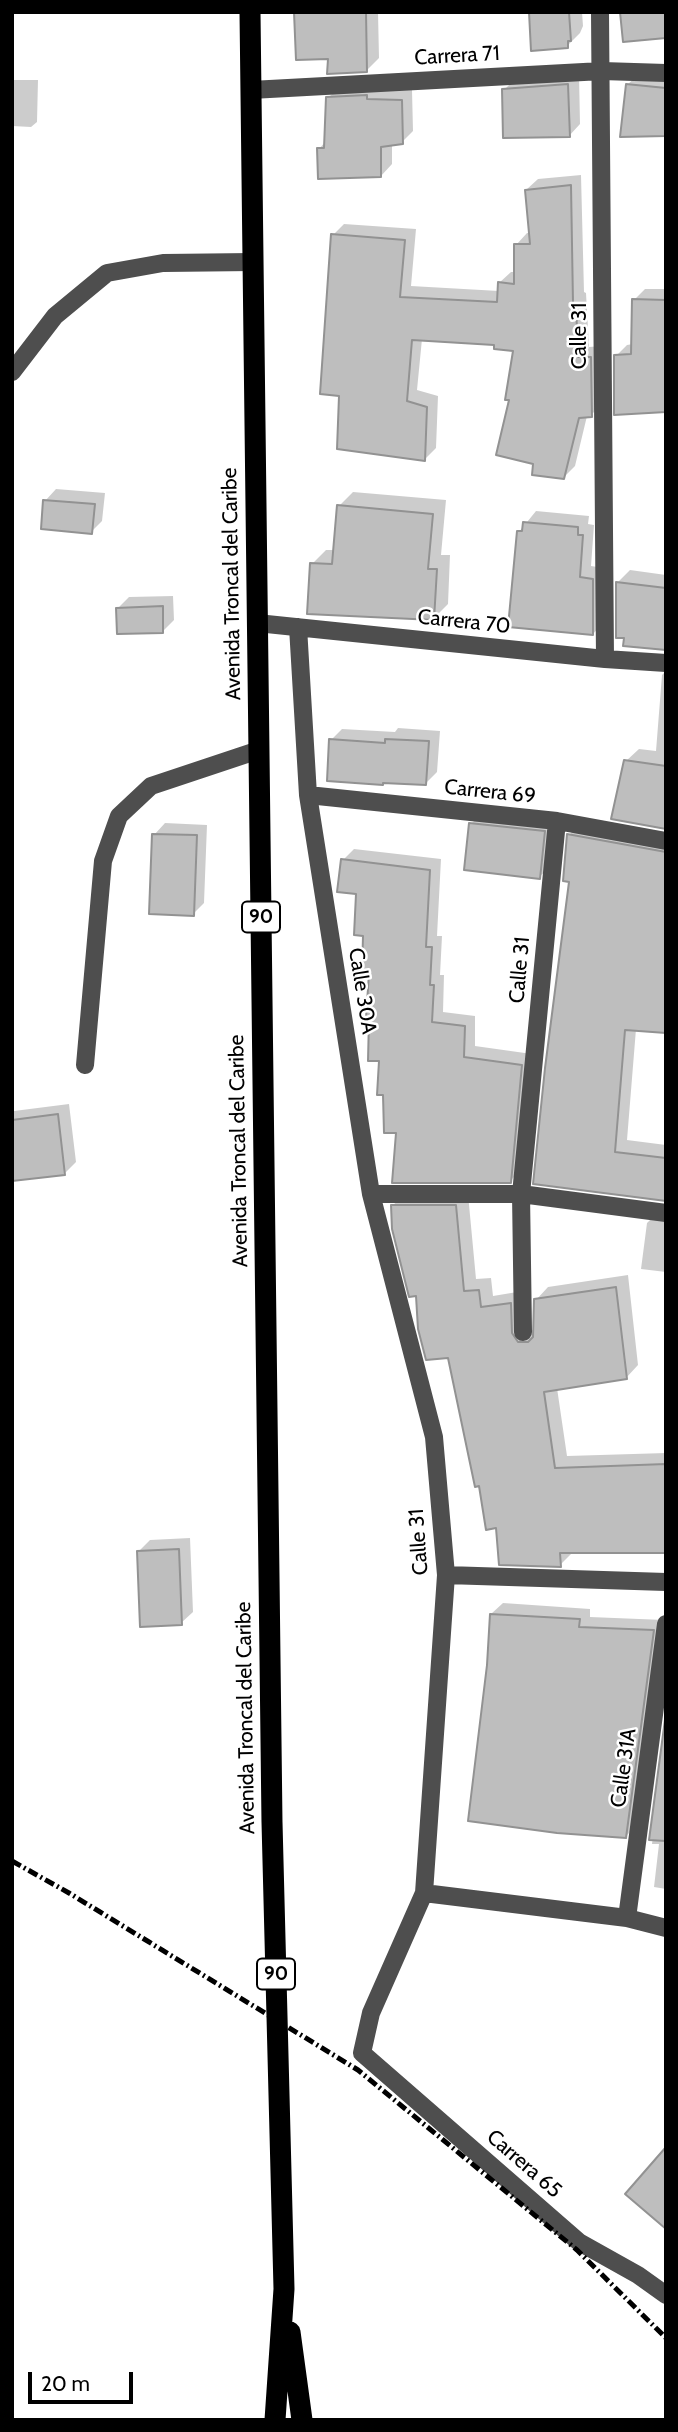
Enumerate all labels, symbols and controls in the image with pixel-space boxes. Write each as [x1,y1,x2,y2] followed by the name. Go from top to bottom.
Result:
[414,41,500,71] street label: Carrera 71
[567,303,593,369] street label: Calle 31
[217,467,247,701] street label: Avenida Troncal del Caribe
[416,605,512,639] street label: Carrera 70
[443,775,537,809] street label: Carrera 69
[242,902,280,932] road number: 90
[505,936,535,1004] street label: Calle 31
[343,946,381,1036] street label: Calle 30A
[224,1034,254,1268] street label: Avenida Troncal del Caribe
[404,1508,434,1576] street label: Calle 31
[231,1601,261,1835] street label: Avenida Troncal del Caribe
[606,1727,642,1809] street label: Calle 31A
[257,1958,295,1990] road number: 90
[481,2125,567,2203] street label: Carrera 65
[32,2358,136,2402] scale bar
[41,2371,90,2396] text: 20 m

